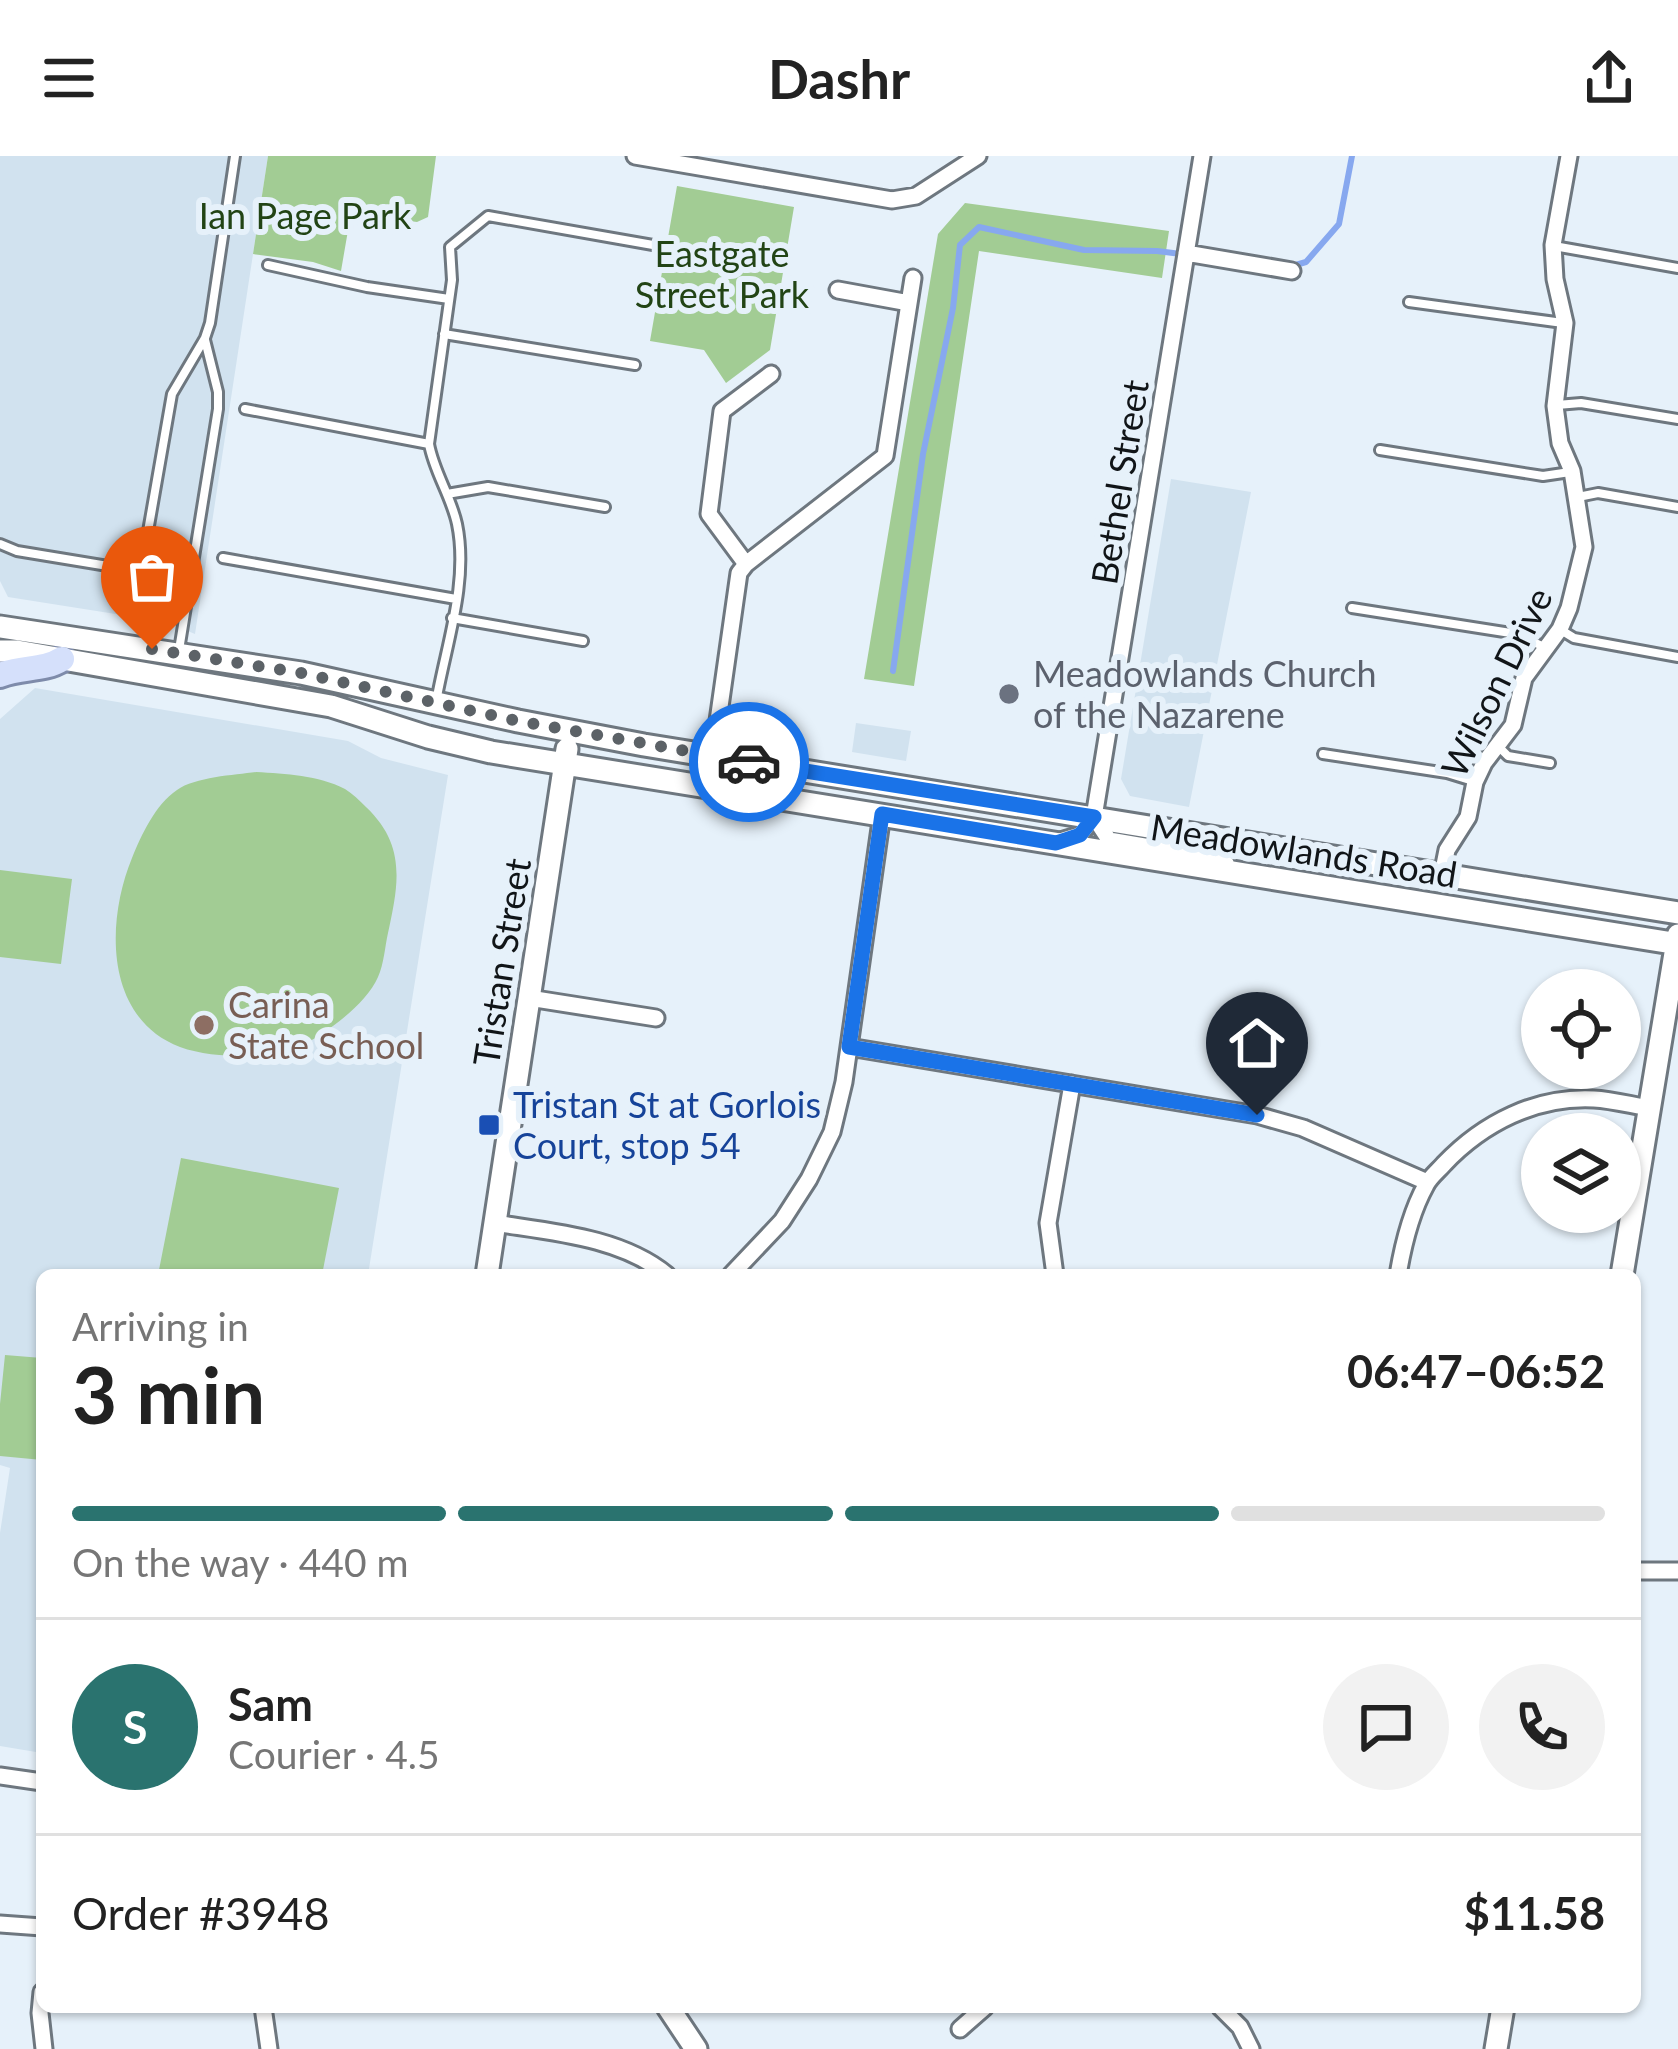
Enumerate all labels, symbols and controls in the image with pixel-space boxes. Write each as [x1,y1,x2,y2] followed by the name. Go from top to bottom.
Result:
[36,45,102,111] icon: menu
[1576,45,1642,111] icon: share
[768,46,910,111] text: Dashr
[199,193,412,237] park label: Ian Page Park
[635,231,810,316] park label: Eastgate Street Park
[1081,377,1157,587] street label: Bethel Street
[101,526,203,649] pin
[119,544,185,610] icon: bag
[1431,580,1561,784] street label: Wilson Drive
[1033,651,1377,736] place label: Meadowlands Church of the Nazarene
[996,681,1022,707] marker: Meadowlands Church of the Nazarene
[689,702,809,822] courier
[716,729,782,795] icon: car
[1148,804,1460,896] street label: Meadowlands Road
[463,855,539,1069] street label: Tristan Street
[1521,969,1641,1233] map controls
[1521,969,1641,1089] button: locate
[228,982,424,1067] place label: Carina State School
[1206,992,1308,1115] pin
[1224,1010,1290,1076] icon: home
[191,1012,217,1038] marker: Carina State School
[513,1082,821,1167] place label: Tristan St at Gorlois Court, stop 54
[476,1112,502,1138] marker: Tristan St at Gorlois Court, stop 54
[1521,1113,1641,1233] button: layers
[72,1303,249,1349] text: Arriving in
[1347,1344,1605,1398] text: 06:47–06:52
[72,1347,265,1441] text: 3 min
[72,1539,409,1585] text: On the way · 440 m
[1323,1664,1449,1790] button: chat
[1479,1664,1605,1790] button: phone
[228,1677,313,1731] text: Sam
[123,1700,147,1754] text: S
[228,1731,440,1777] text: Courier · 4.5
[72,1886,330,1940] text: Order #3948
[1464,1886,1605,1940] text: $11.58

